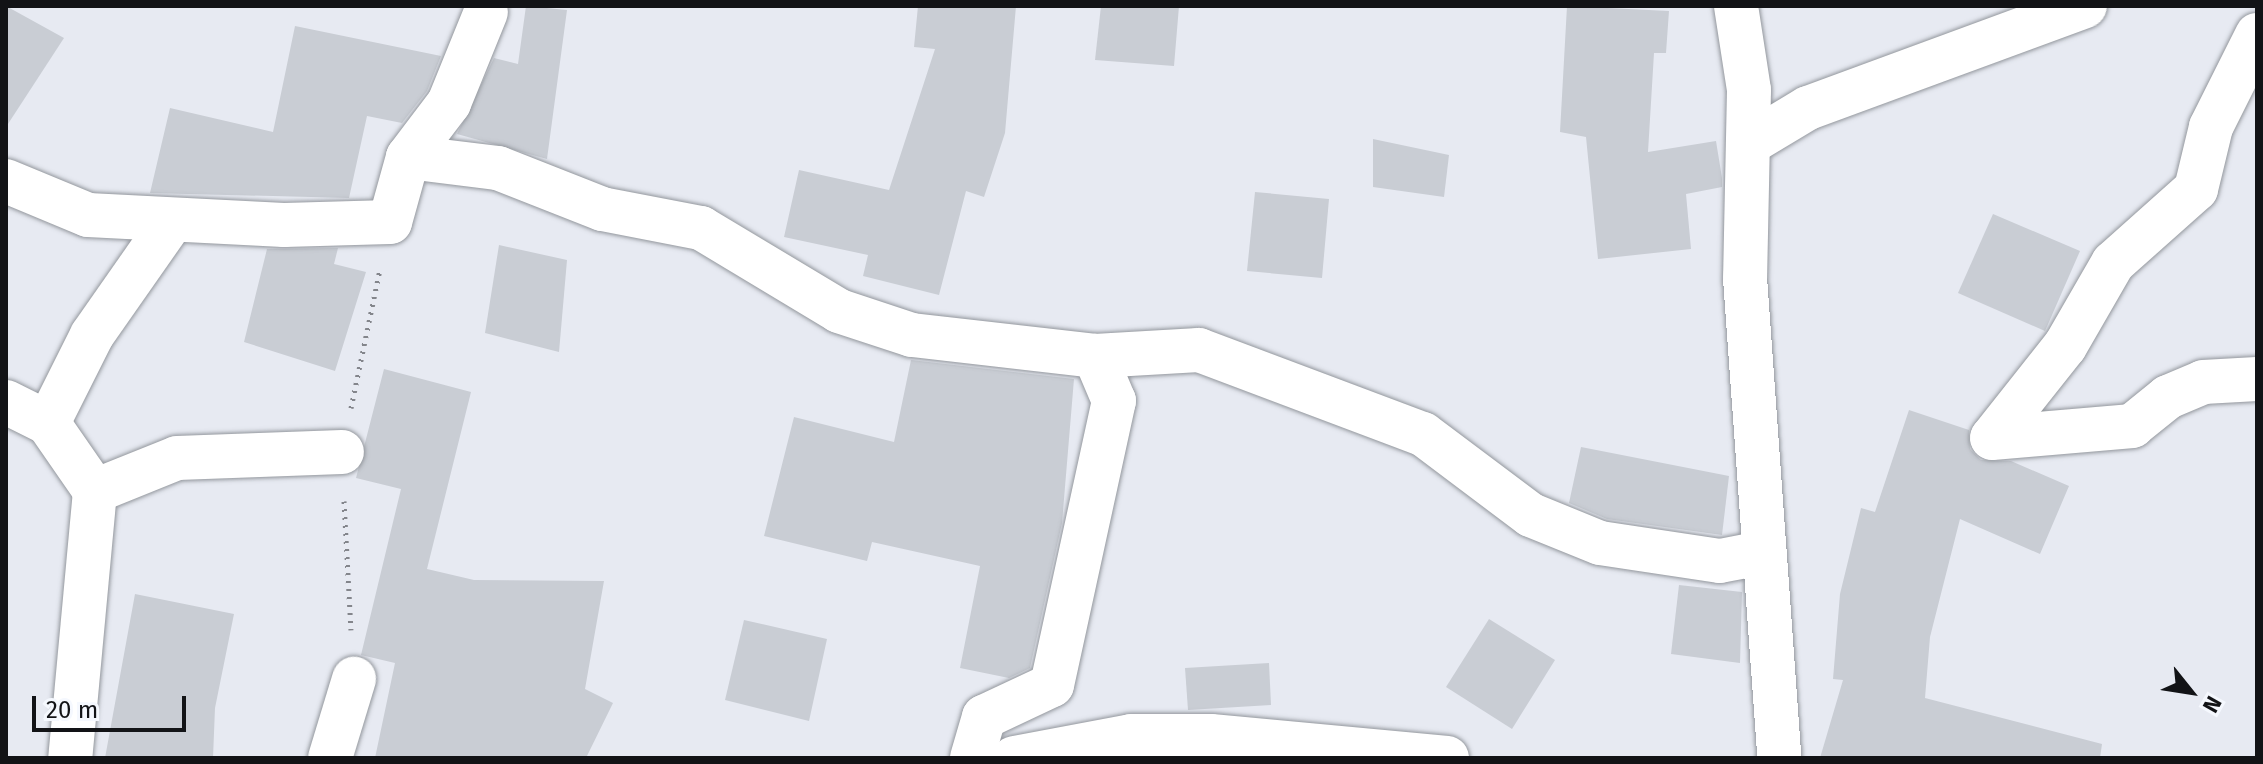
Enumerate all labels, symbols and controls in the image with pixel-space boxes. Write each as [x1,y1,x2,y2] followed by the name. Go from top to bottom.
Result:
[2151,652,2231,732] north arrow
[36,680,190,730] scale bar
[2197,691,2228,717] text: N
[46,696,98,724] text: 20 m

